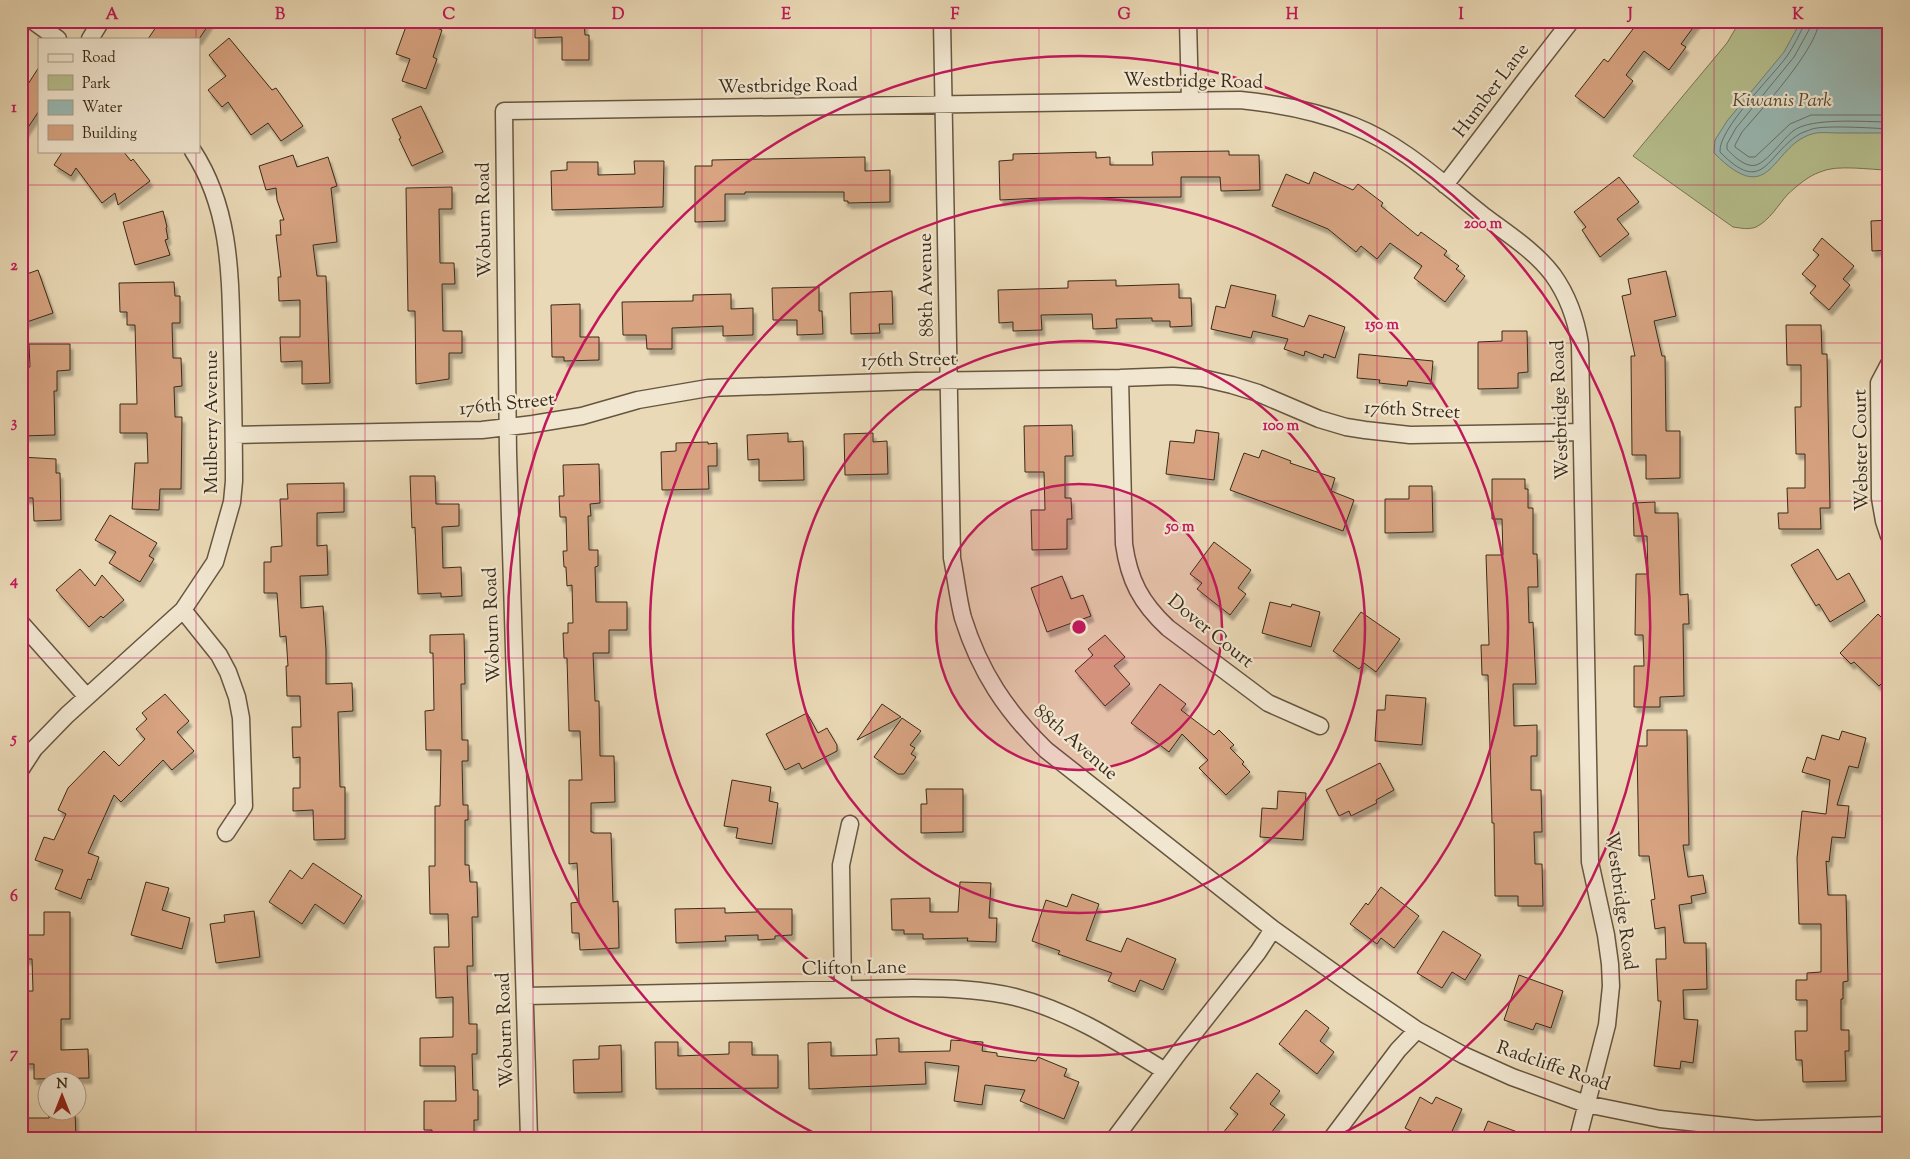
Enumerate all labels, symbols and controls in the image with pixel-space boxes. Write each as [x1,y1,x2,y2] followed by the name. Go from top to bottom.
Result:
[106,4,119,27] text: A
[275,4,285,27] text: B
[443,4,456,27] text: C
[612,4,625,27] text: D
[781,4,791,27] text: E
[951,4,960,27] text: F
[1117,4,1131,27] text: G
[1286,4,1299,27] text: H
[1458,4,1464,27] text: I
[1626,4,1633,27] text: J
[1792,4,1804,27] text: K
[38,38,200,152] legend
[1448,38,1537,144] street label: Humber Lane
[82,48,116,69] text: Road
[1123,67,1264,97] street label: Westbridge Road
[718,72,859,102] street label: Westbridge Road
[82,74,111,95] text: Park
[1732,88,1832,115] park label: Kiwanis Park
[11,97,17,120] text: 1
[82,98,123,119] text: Water
[82,124,137,145] text: Building
[470,162,500,278] street label: Woburn Road
[1464,214,1503,235] text: 200 m
[913,233,941,337] street label: 88th Avenue
[10,255,18,278] text: 2
[1365,315,1399,336] text: 150 m
[1545,339,1577,480] street label: Westbridge Road
[861,347,958,375] street label: 176th Street
[199,350,226,494] street label: Mulberry Avenue
[458,387,557,423] street label: 176th Street
[1847,388,1877,511] street label: Webster Court
[1363,395,1461,427] street label: 176th Street
[11,412,18,435] text: 3
[1263,416,1300,437] text: 100 m
[1165,517,1195,538] text: 50 m
[477,566,509,683] street label: Woburn Road
[9,570,18,593] text: 4
[1161,589,1259,676] street label: Dover Court
[1070,618,1088,636] centre of rings
[1027,699,1123,787] street label: 88th Avenue
[9,728,17,751] text: 5
[1597,830,1643,972] street label: Westbridge Road
[10,886,18,909] text: 6
[801,955,907,983] street label: Clifton Lane
[490,971,522,1088] street label: Woburn Road
[1493,1035,1614,1099] street label: Radcliffe Road
[10,1043,19,1066] text: 7
[38,1072,88,1122] north arrow
[56,1075,68,1095] text: N

